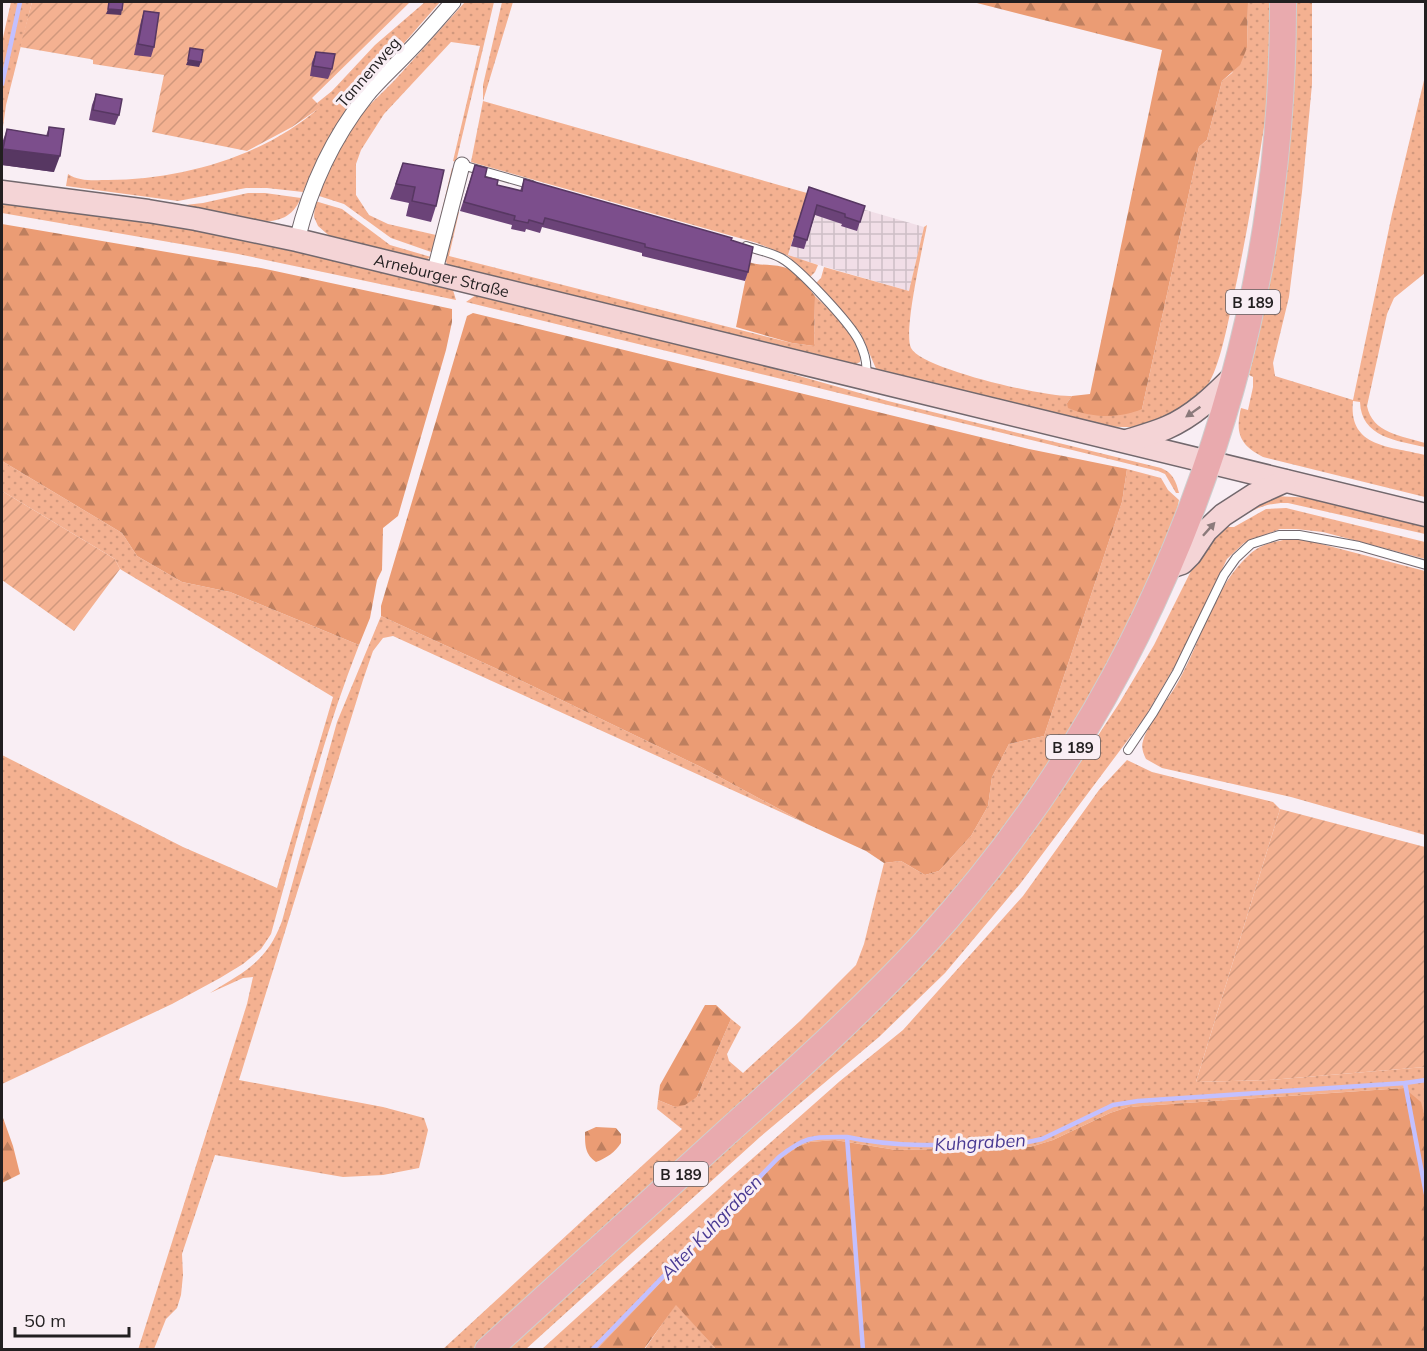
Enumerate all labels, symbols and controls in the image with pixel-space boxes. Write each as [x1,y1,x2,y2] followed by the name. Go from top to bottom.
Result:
[332,33,404,111] street label: Tannenweg
[372,249,511,301] street label: Arneburger Straße
[1226,290,1280,314] road number: B 189
[1185,406,1201,418] one-way arrow
[1202,522,1216,537] one-way arrow
[1046,735,1100,759] road number: B 189
[934,1128,1026,1156] water label: Kuhgraben
[654,1162,708,1186] road number: B 189
[655,1170,767,1285] water label: Alter Kuhgraben
[15,1300,129,1338] scale bar
[24,1309,66,1332] text: 50 m

